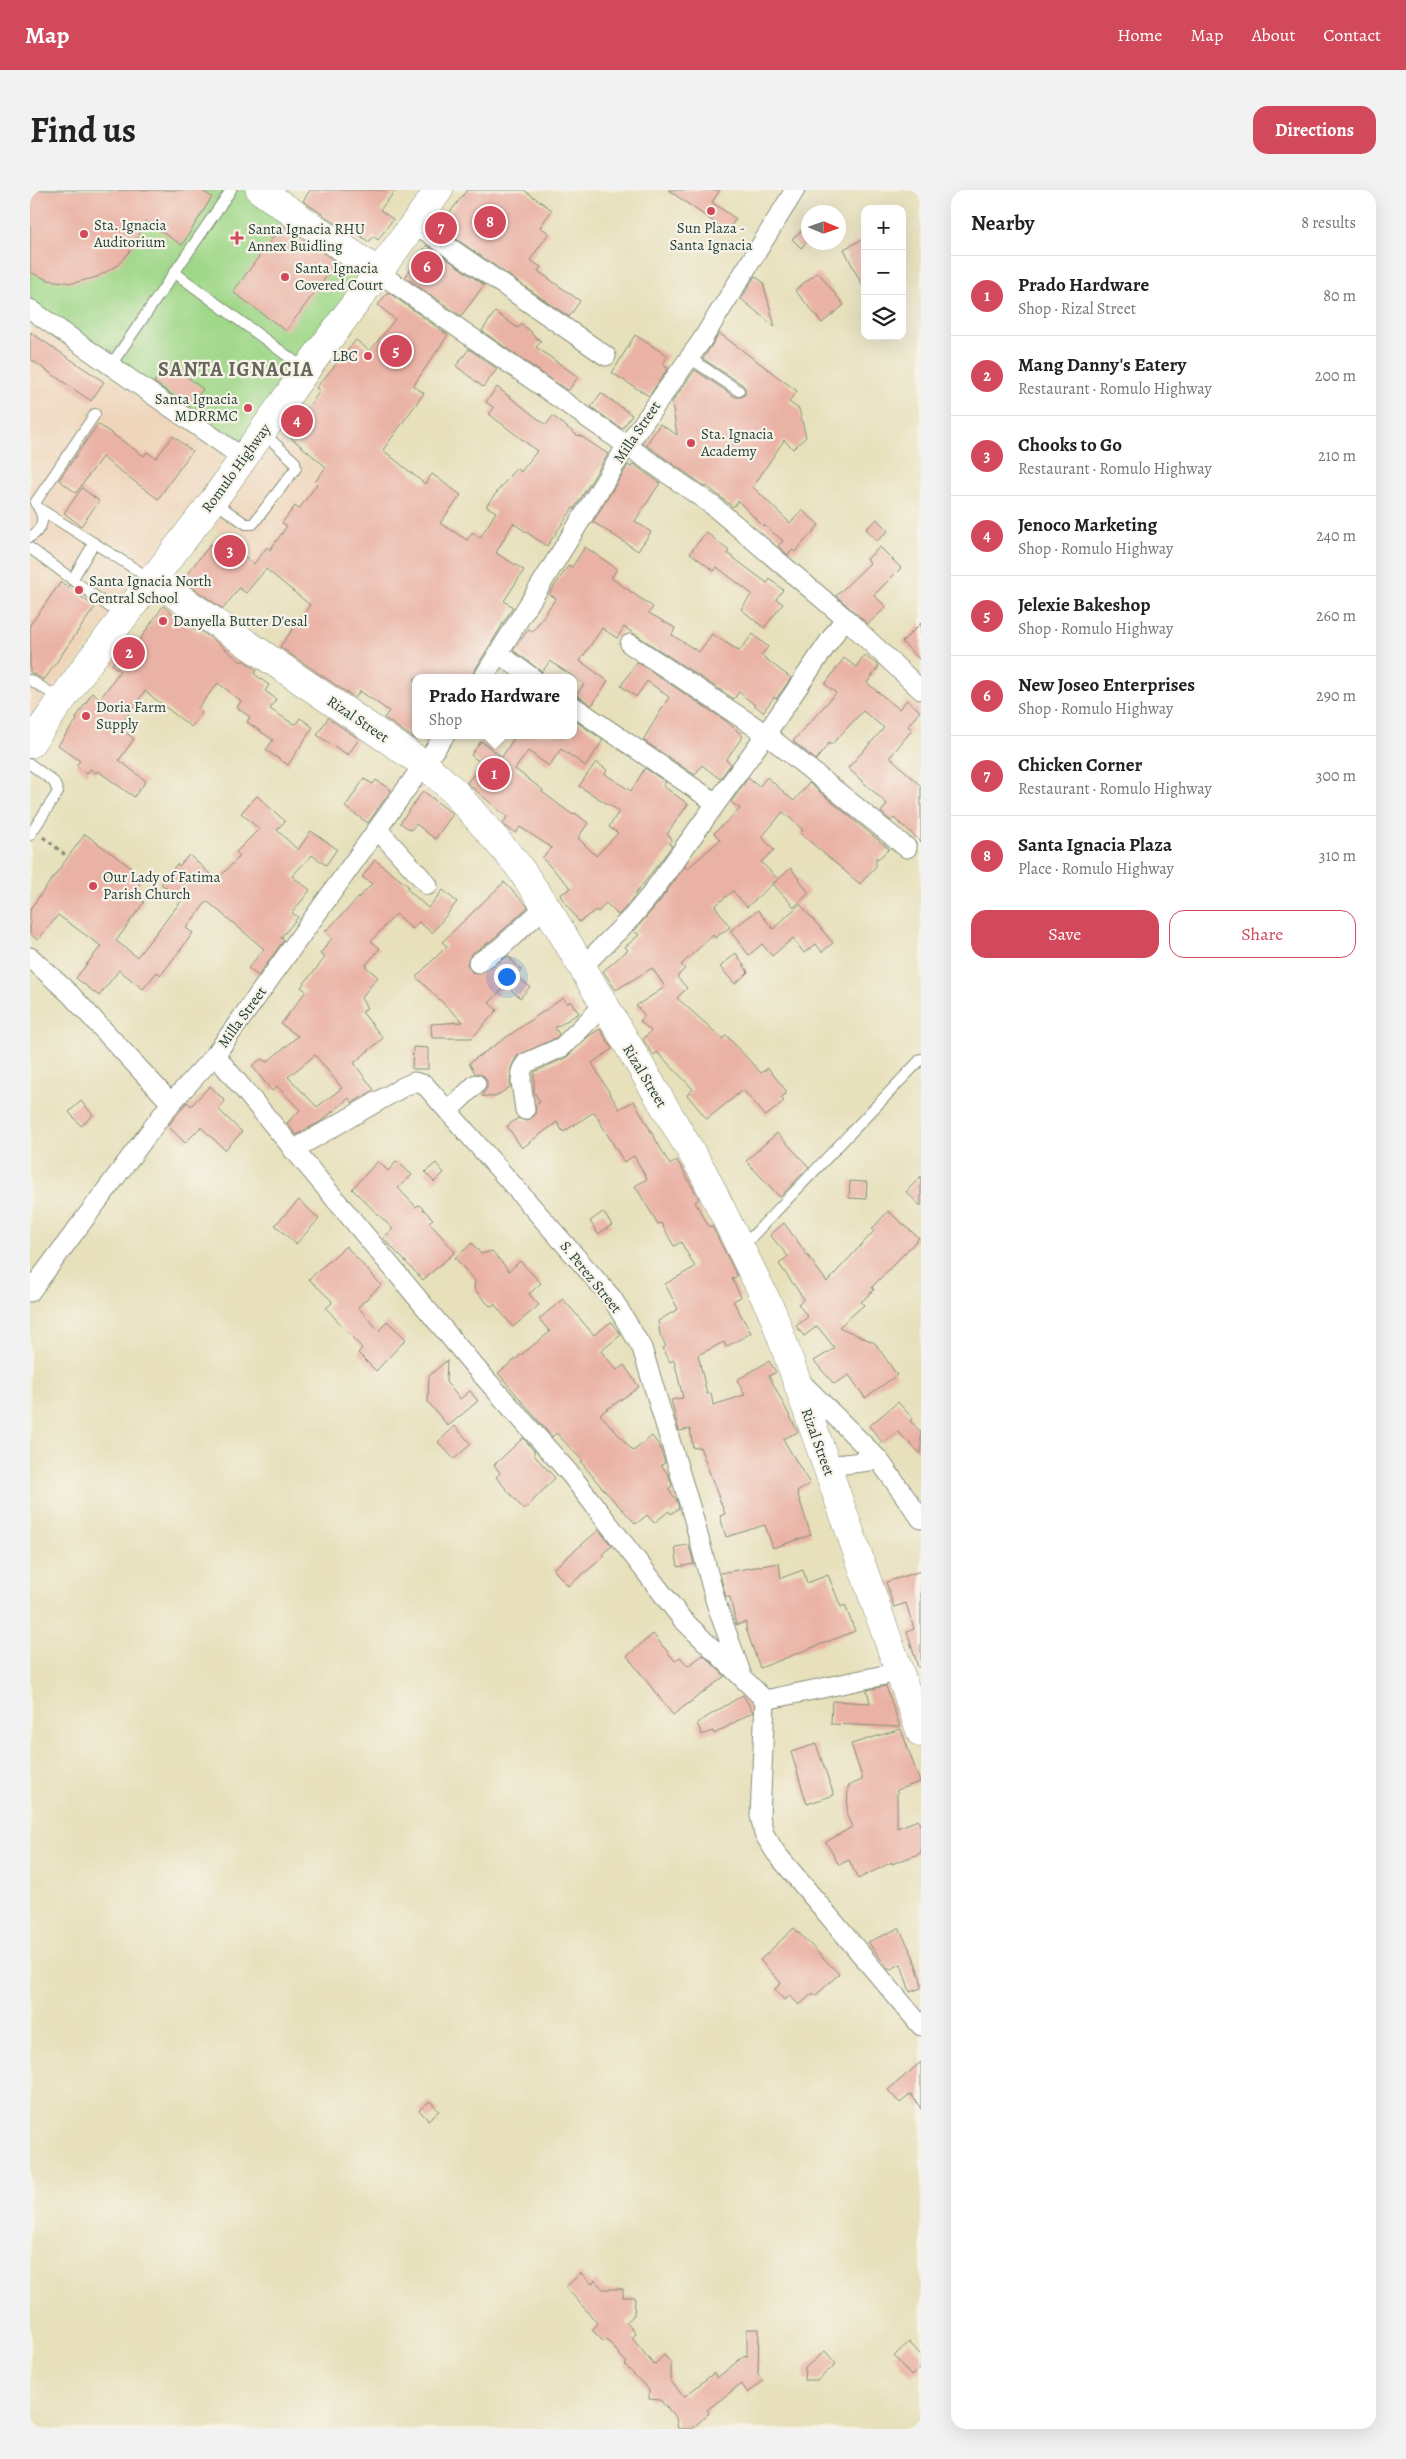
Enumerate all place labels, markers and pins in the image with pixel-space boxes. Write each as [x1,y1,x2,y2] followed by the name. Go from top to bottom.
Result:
[474,203,506,241] pin: 8
[705,205,717,217] marker: Sun Plaza - Santa Ignacia
[425,209,457,247] pin: 7
[93,215,167,252] place label: Sta. Ignacia Auditorium
[669,218,753,255] place label: Sun Plaza - Santa Ignacia
[247,219,365,256] place label: Santa Ignacia RHU Annex Buidling
[78,228,90,240] marker: Sta. Ignacia Auditorium
[230,231,244,245] marker: Santa Ignacia RHU Annex Buidling
[411,248,443,286] pin: 6
[295,258,383,295] place label: Santa Ignacia Covered Court
[279,271,291,283] marker: Santa Ignacia Covered Court
[380,332,412,370] pin: 5
[332,346,358,366] place label: LBC
[362,350,374,362] marker: LBC
[155,389,238,426] place label: Santa Ignacia MDRRMC
[242,402,254,414] marker: Santa Ignacia MDRRMC
[281,402,313,440] pin: 4
[700,424,774,461] place label: Sta. Ignacia Academy
[685,437,697,449] marker: Sta. Ignacia Academy
[214,532,246,570] pin: 3
[89,571,212,608] place label: Santa Ignacia North Central School
[73,584,85,596] marker: Santa Ignacia North Central School
[173,611,308,631] place label: Danyella Butter D'esal
[157,615,169,627] marker: Danyella Butter D'esal
[113,634,145,672] pin: 2
[96,697,167,734] place label: Doria Farm Supply
[80,710,92,722] marker: Doria Farm Supply
[478,755,510,793] pin: 1
[103,867,221,904] place label: Our Lady of Fatima Parish Church
[87,880,99,892] marker: Our Lady of Fatima Parish Church

